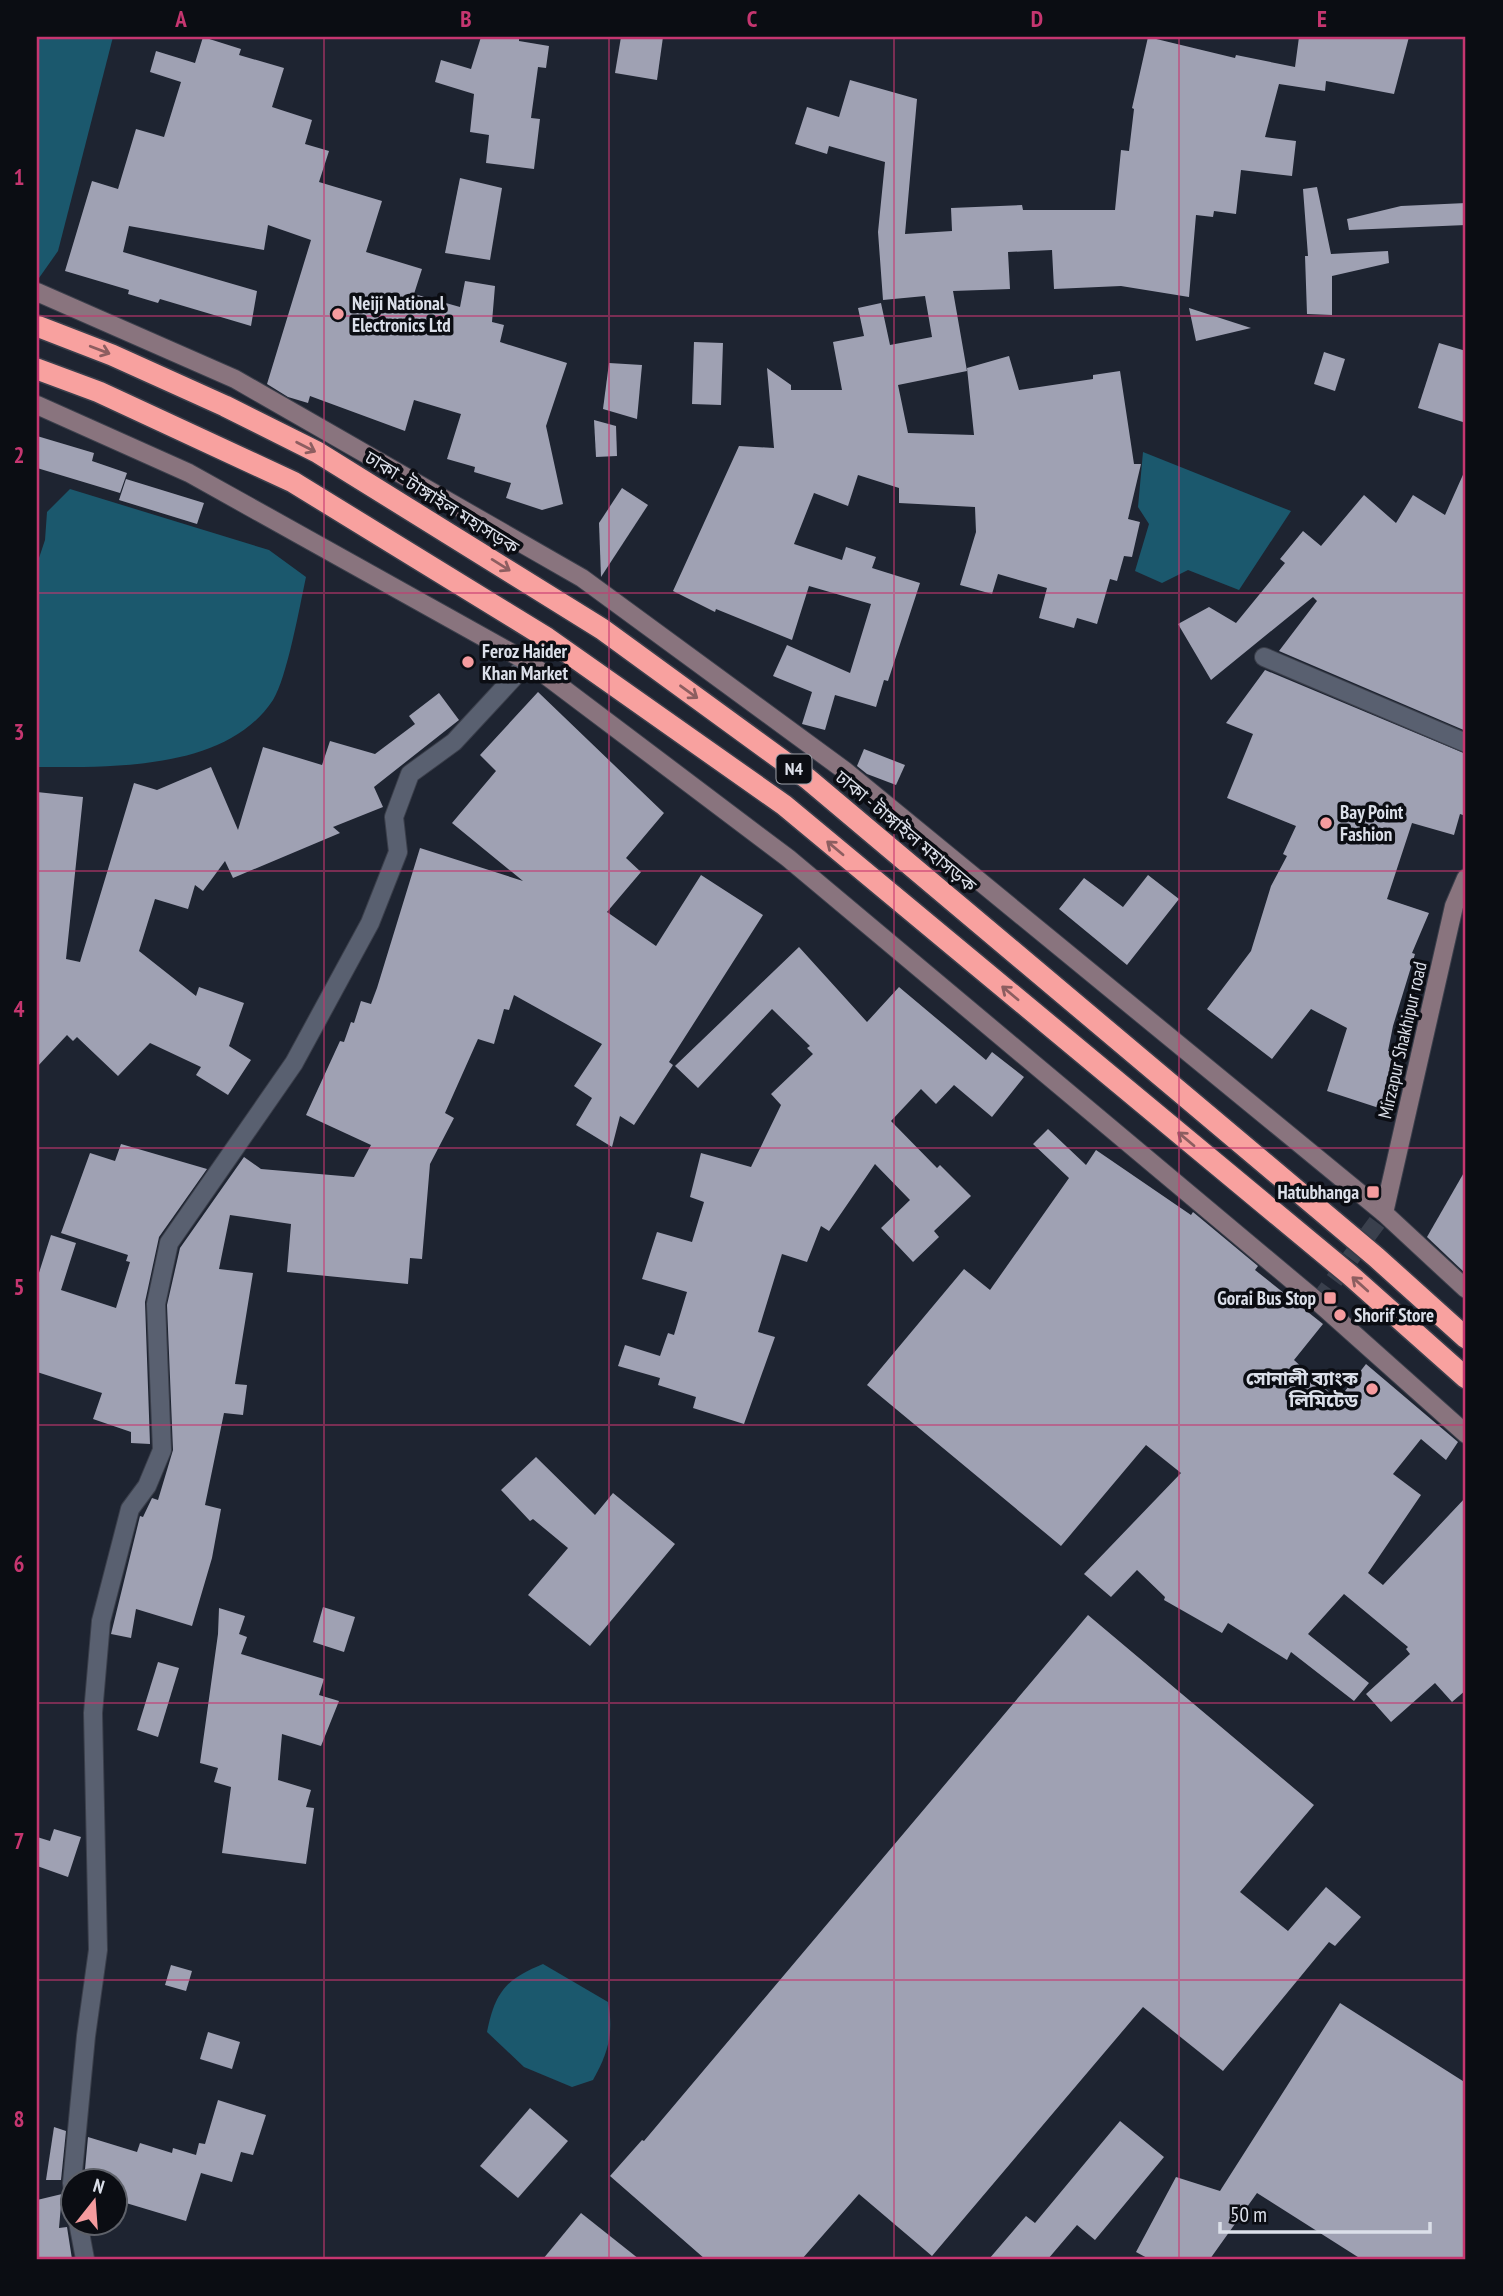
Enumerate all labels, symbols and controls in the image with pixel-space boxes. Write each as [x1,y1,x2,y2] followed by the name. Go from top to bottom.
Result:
[174,4,187,33] text: A
[460,4,472,33] text: B
[747,4,758,33] text: C
[1031,4,1043,33] text: D
[1317,4,1327,33] text: E
[14,162,25,191] text: 1
[352,291,451,337] place label: Neiji National Electronics Ltd
[330,306,346,322] marker: Neiji National Electronics Ltd
[89,345,111,357] one-way arrow
[14,440,25,469] text: 2
[295,440,316,454] one-way arrow
[360,444,524,559] street label: ঢাকা - টাঙ্গাইল মহাসড়ক
[490,558,510,572] one-way arrow
[482,639,568,685] place label: Feroz Haider Khan Market
[460,654,476,670] marker: Feroz Haider Khan Market
[679,685,698,699] one-way arrow
[14,717,25,746] text: 3
[776,754,812,784] road number: N4
[830,764,982,898] street label: ঢাকা - টাঙ্গাইল মহাসড়ক
[1340,800,1404,846] place label: Bay Point Fashion
[1318,815,1334,831] marker: Bay Point Fashion
[827,840,845,856] one-way arrow
[1372,959,1432,1121] street label: Mirzapur Shakhipur road
[1002,985,1020,1001] one-way arrow
[14,994,25,1023] text: 4
[1177,1131,1195,1146] one-way arrow
[1277,1180,1359,1204] place label: Hatubhanga
[1365,1184,1381,1200] marker: Hatubhanga
[14,1272,25,1301] text: 5
[1351,1276,1369,1292] one-way arrow
[1217,1286,1316,1310] place label: Gorai Bus Stop
[1322,1290,1338,1306] marker: Gorai Bus Stop
[1354,1303,1434,1327] place label: Shorif Store
[1332,1307,1348,1323] marker: Shorif Store
[1246,1366,1359,1412] place label: সোনালী ব্যাংক লিমিটেড
[1364,1381,1380,1397] marker: সোনালী ব্যাংক লিমিটেড
[14,1549,25,1578] text: 6
[14,1826,25,1855] text: 7
[14,2104,25,2133] text: 8
[60,2166,130,2236] north arrow
[91,2173,107,2199] text: N
[1220,2191,1430,2235] scale bar
[1230,2201,1267,2228] text: 50 m

